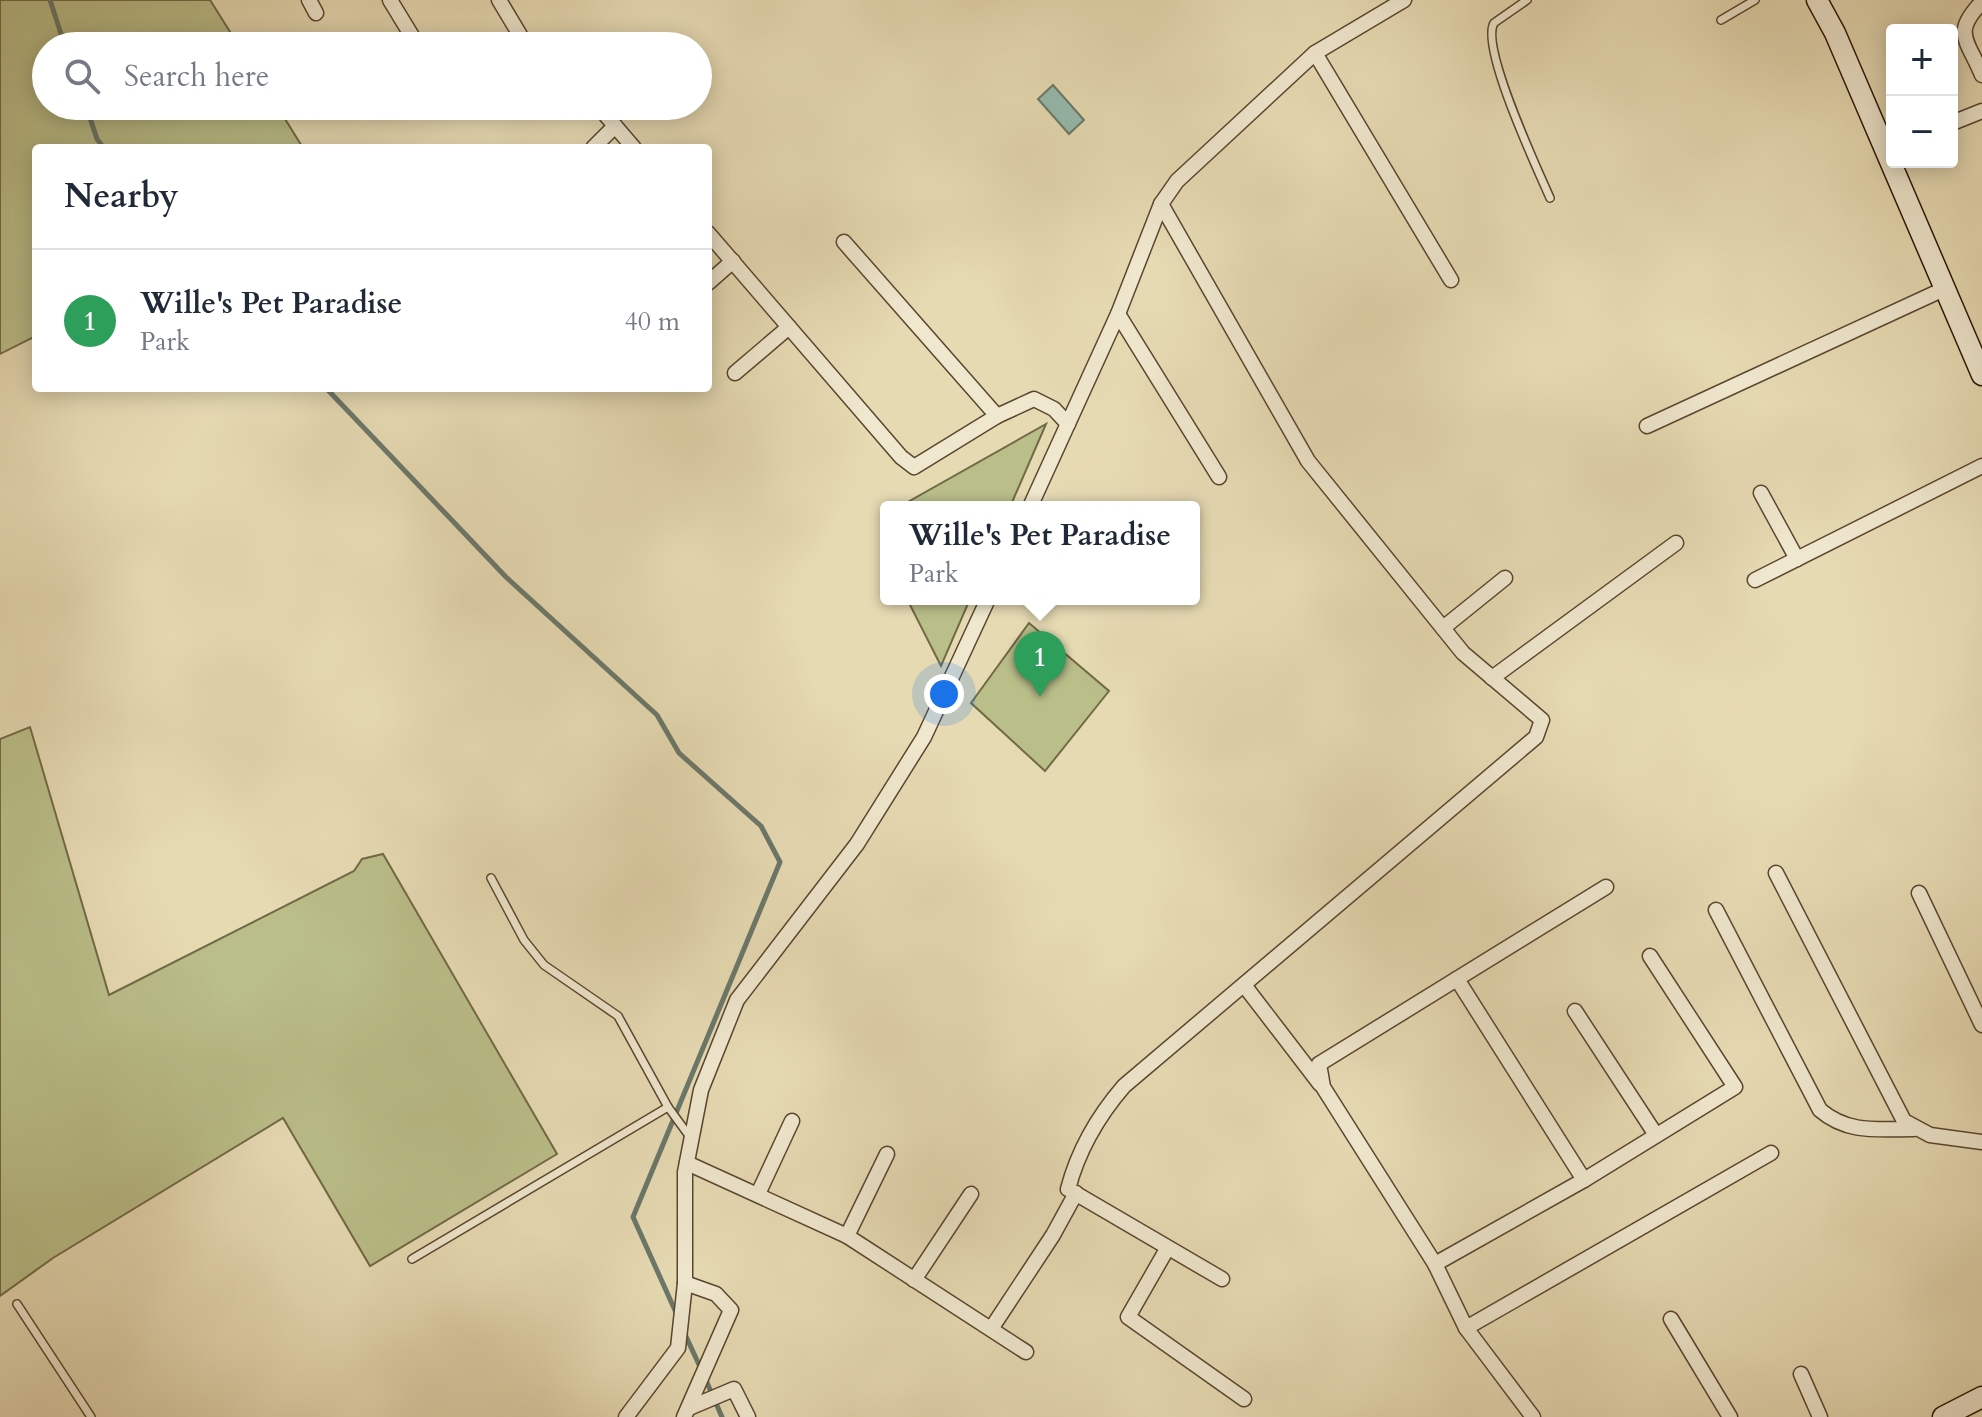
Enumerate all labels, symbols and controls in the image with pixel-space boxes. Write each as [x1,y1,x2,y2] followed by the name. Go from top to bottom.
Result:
[1886,24,1958,168] map controls
[1886,24,1958,96] button: +
[32,32,712,120] search box
[60,54,104,98] icon: search
[124,56,269,97] text: Search here
[1886,96,1958,168] button: −
[64,173,179,219] text: Nearby
[140,283,402,324] text: Wille's Pet Paradise
[83,304,97,339] text: 1
[624,304,680,339] text: 40 m
[140,324,190,359] text: Park
[880,501,1200,605] popup
[909,515,1171,556] text: Wille's Pet Paradise
[909,556,959,591] text: Park
[1014,631,1066,697] pin: 1
[924,674,964,714] your location

